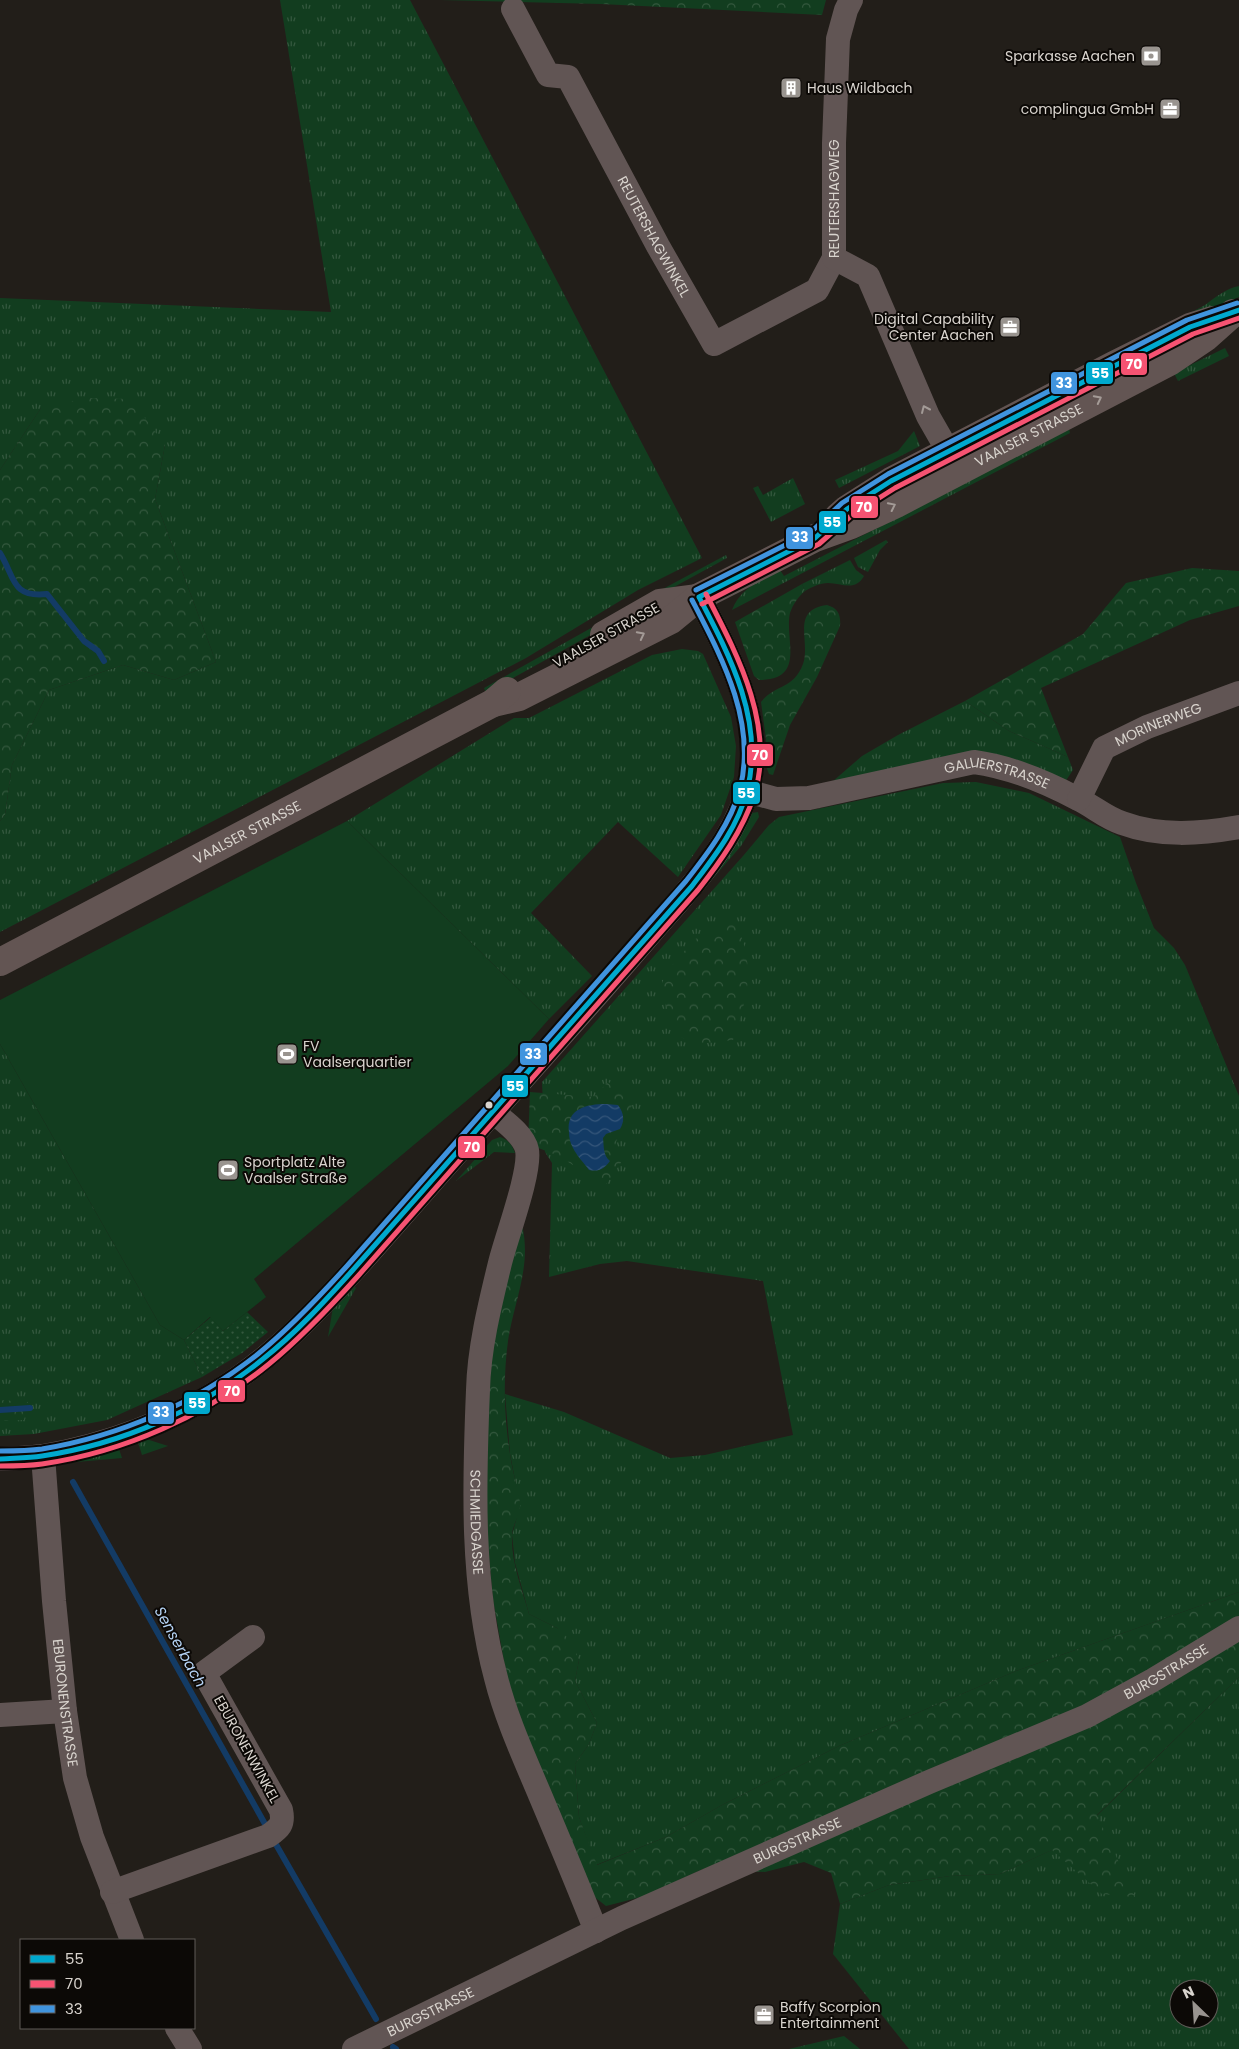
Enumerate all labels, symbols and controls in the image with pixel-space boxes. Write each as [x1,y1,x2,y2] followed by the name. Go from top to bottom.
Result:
[1139,44,1163,68] bank icon: Sparkasse Aachen
[1005,46,1135,66] place label: Sparkasse Aachen
[779,76,803,100] building icon: Haus Wildbach
[807,78,913,98] place label: Haus Wildbach
[1158,97,1182,121] office icon: complingua GmbH
[1021,99,1154,119] place label: complingua GmbH
[824,139,844,258] street label: REUTERSHAGWEG
[613,173,695,301] street label: REUTERSHAGWINKEL
[874,309,994,345] place label: Digital Capability Center Aachen
[998,315,1022,339] office icon: Digital Capability Center Aachen
[1120,352,1148,376] line badge: 70
[1126,354,1142,374] text: 70
[1085,361,1114,385] line badge: 55
[1091,363,1109,383] text: 55
[1050,371,1078,395] line badge: 33
[1056,373,1072,393] text: 33
[1093,395,1102,405] one-way arrow
[971,399,1086,471] street label: VAALSER STRASSE
[920,405,931,414] one-way arrow
[850,495,879,519] line badge: 70
[856,497,872,517] text: 70
[886,502,895,512] one-way arrow
[818,510,847,534] line badge: 55
[823,512,841,532] text: 55
[785,526,814,550] line badge: 33
[792,527,808,547] text: 33
[549,597,663,673] street label: VAALSER STRASSE
[636,631,645,641] one-way arrow
[1111,698,1205,751] street label: MORINERWEG
[746,743,774,767] line badge: 70
[752,745,768,765] text: 70
[942,752,1053,794] street label: GALLIERSTRASSE
[732,781,761,805] line badge: 55
[737,783,755,803] text: 55
[189,796,305,869] street label: VAALSER STRASSE
[303,1036,412,1072] place label: FV Vaalserquartier
[275,1042,299,1066] sports icon: FV Vaalserquartier
[519,1042,548,1066] line badge: 33
[525,1044,541,1064] text: 33
[501,1074,529,1098] line badge: 55
[506,1076,524,1096] text: 55
[484,1100,494,1110] unlabelled marker
[457,1135,486,1159] line badge: 70
[464,1137,480,1157] text: 70
[244,1152,347,1188] place label: Sportplatz Alte Vaalser Straße
[216,1158,240,1182] sports icon: Sportplatz Alte Vaalser Straße
[217,1379,246,1403] line badge: 70
[224,1381,240,1401] text: 70
[183,1391,211,1415] line badge: 55
[188,1393,206,1413] text: 55
[147,1401,175,1425] line badge: 33
[153,1402,169,1422] text: 33
[465,1469,489,1576] street label: SCHMIEDGASSE
[150,1603,211,1691] water label: Senserbach
[48,1638,83,1768] street label: EBURONENSTRASSE
[1120,1639,1212,1704] street label: BURGSTRASSE
[209,1692,285,1806] street label: EBURONENWINKEL
[750,1812,845,1869] street label: BURGSTRASSE
[20,1939,195,2029] legend
[65,1948,84,1969] text: 55
[65,1973,83,1994] text: 70
[1169,1979,1219,2029] north arrow
[1180,1981,1198,2004] text: N
[383,1982,477,2041] street label: BURGSTRASSE
[780,1997,881,2033] place label: Baffy Scorpion Entertainment
[65,1998,83,2019] text: 33
[752,2003,776,2027] office icon: Baffy Scorpion Entertainment

